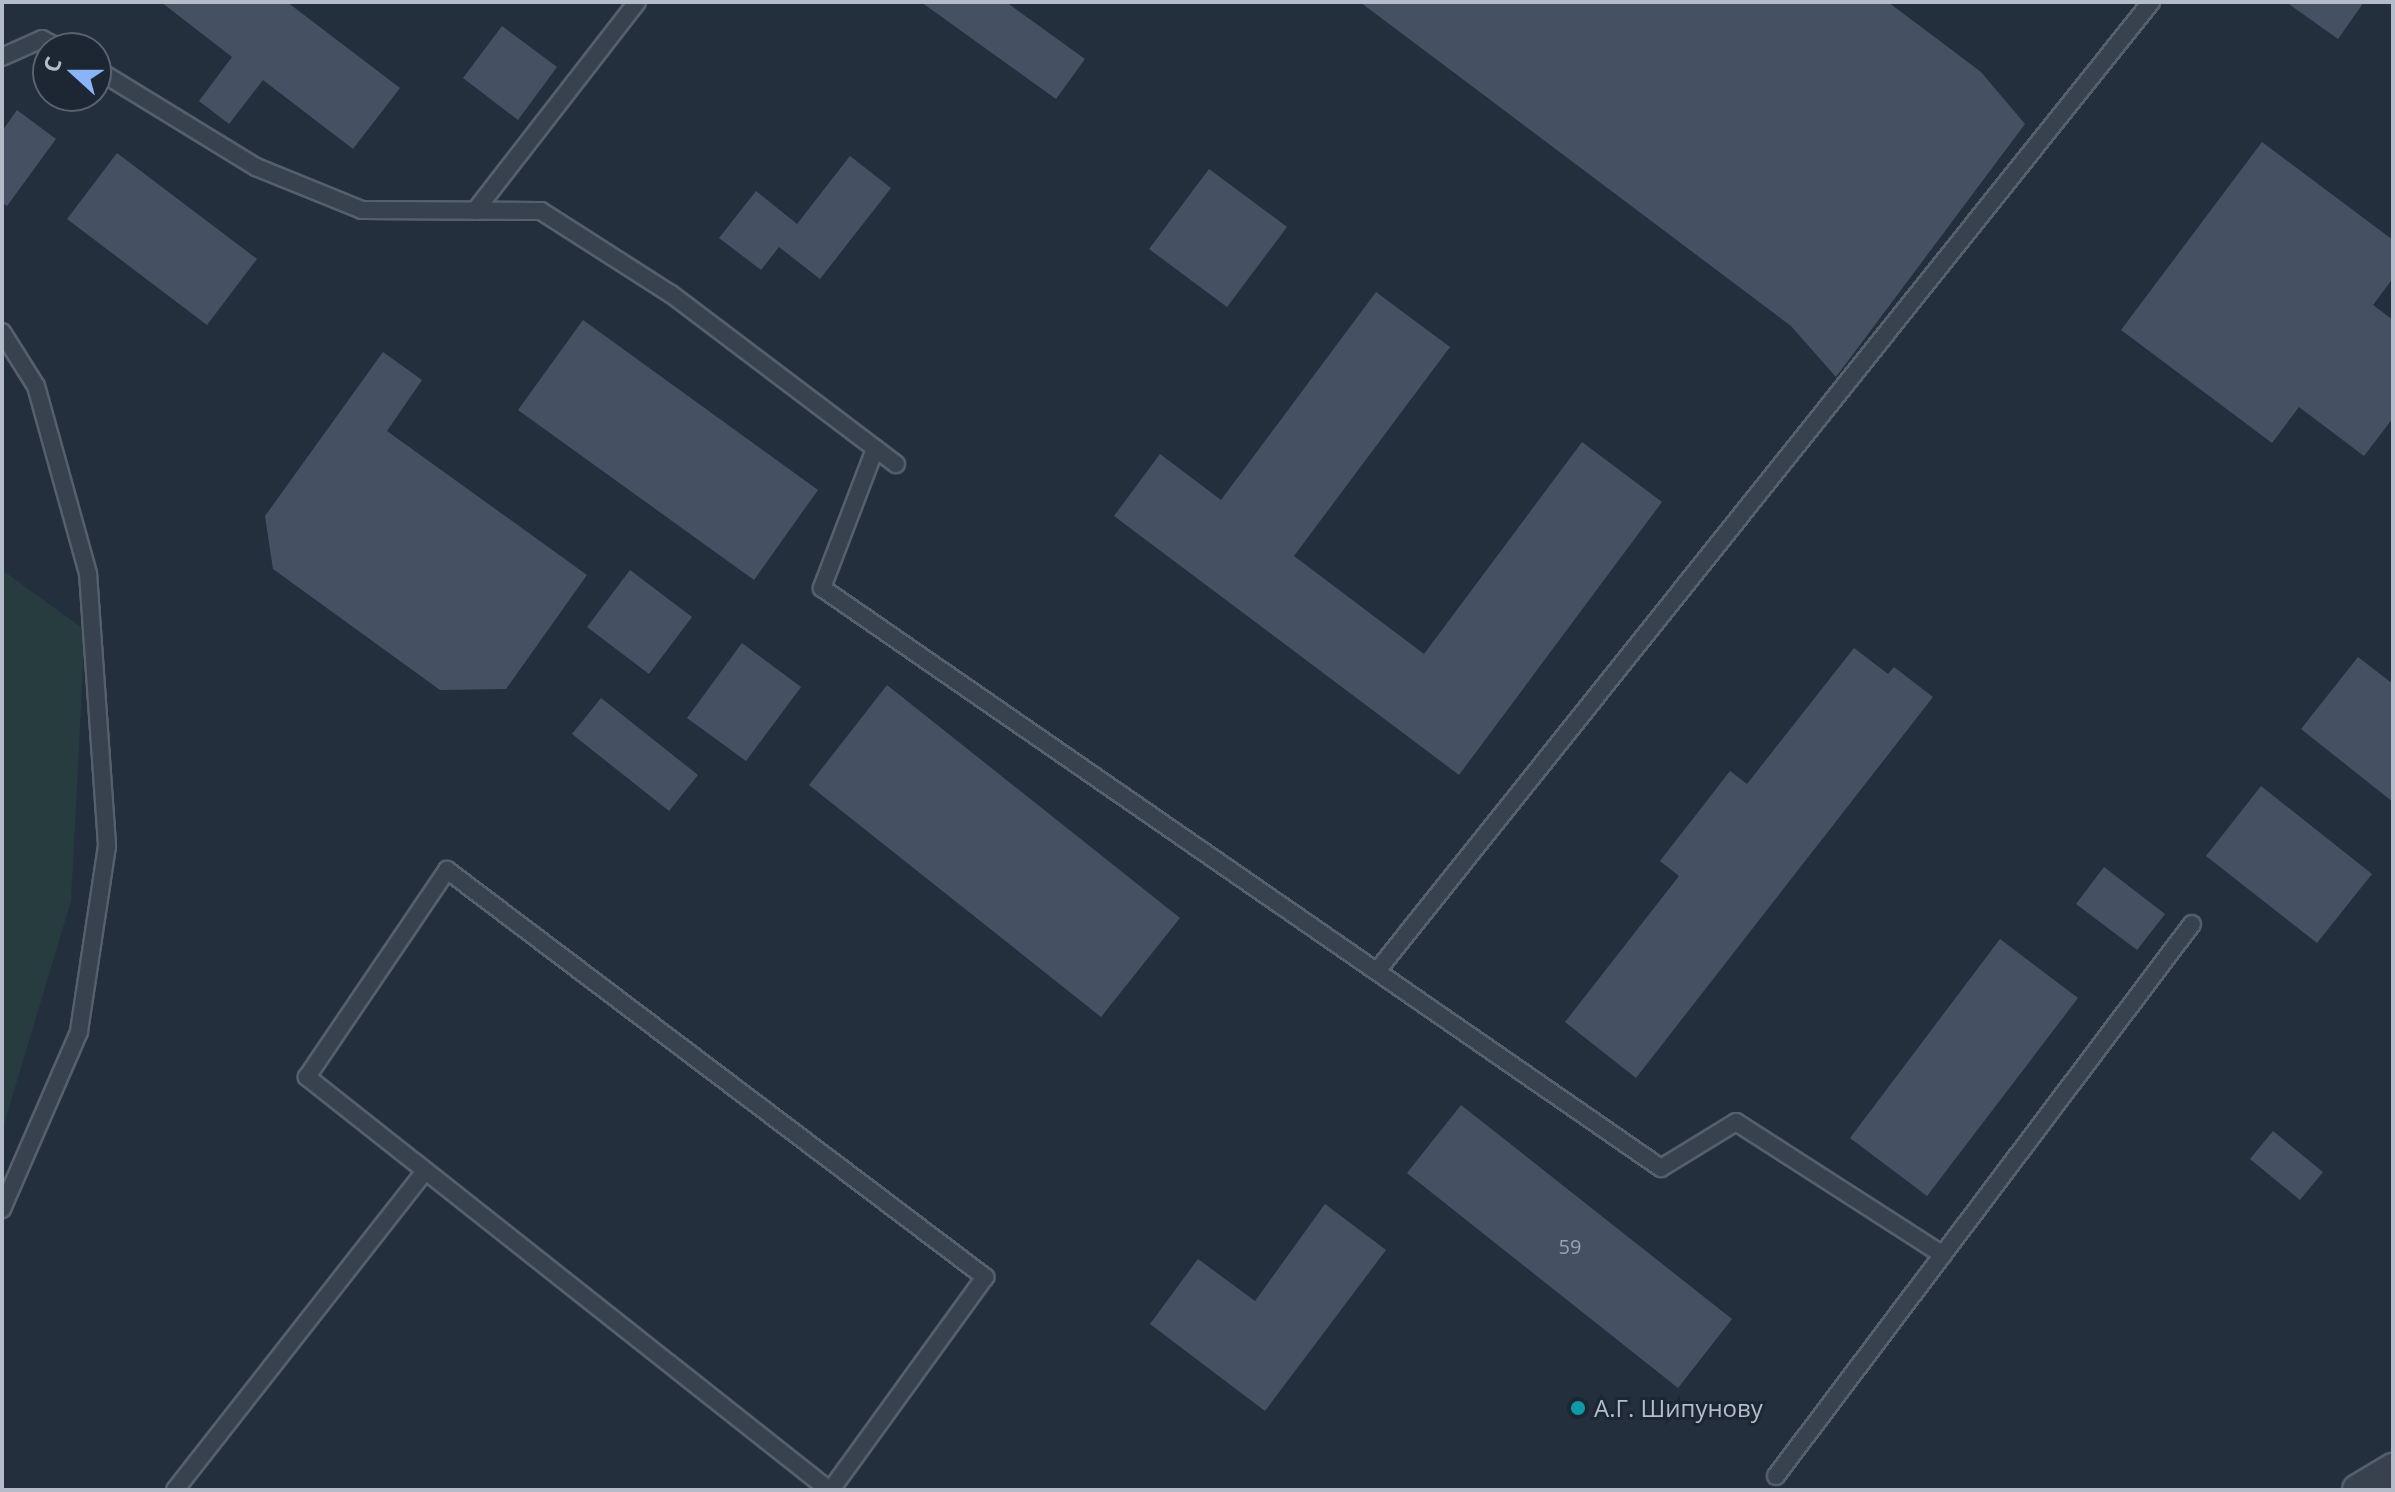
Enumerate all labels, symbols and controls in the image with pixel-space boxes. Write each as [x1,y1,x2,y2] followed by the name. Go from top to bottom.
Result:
[32,32,112,112] north arrow
[35,52,68,76] text: С
[1559,1234,1581,1258] house number: 59
[1594,1394,1763,1422] place label: А.Г. Шипунову
[1569,1399,1587,1417] marker: А.Г. Шипунову

